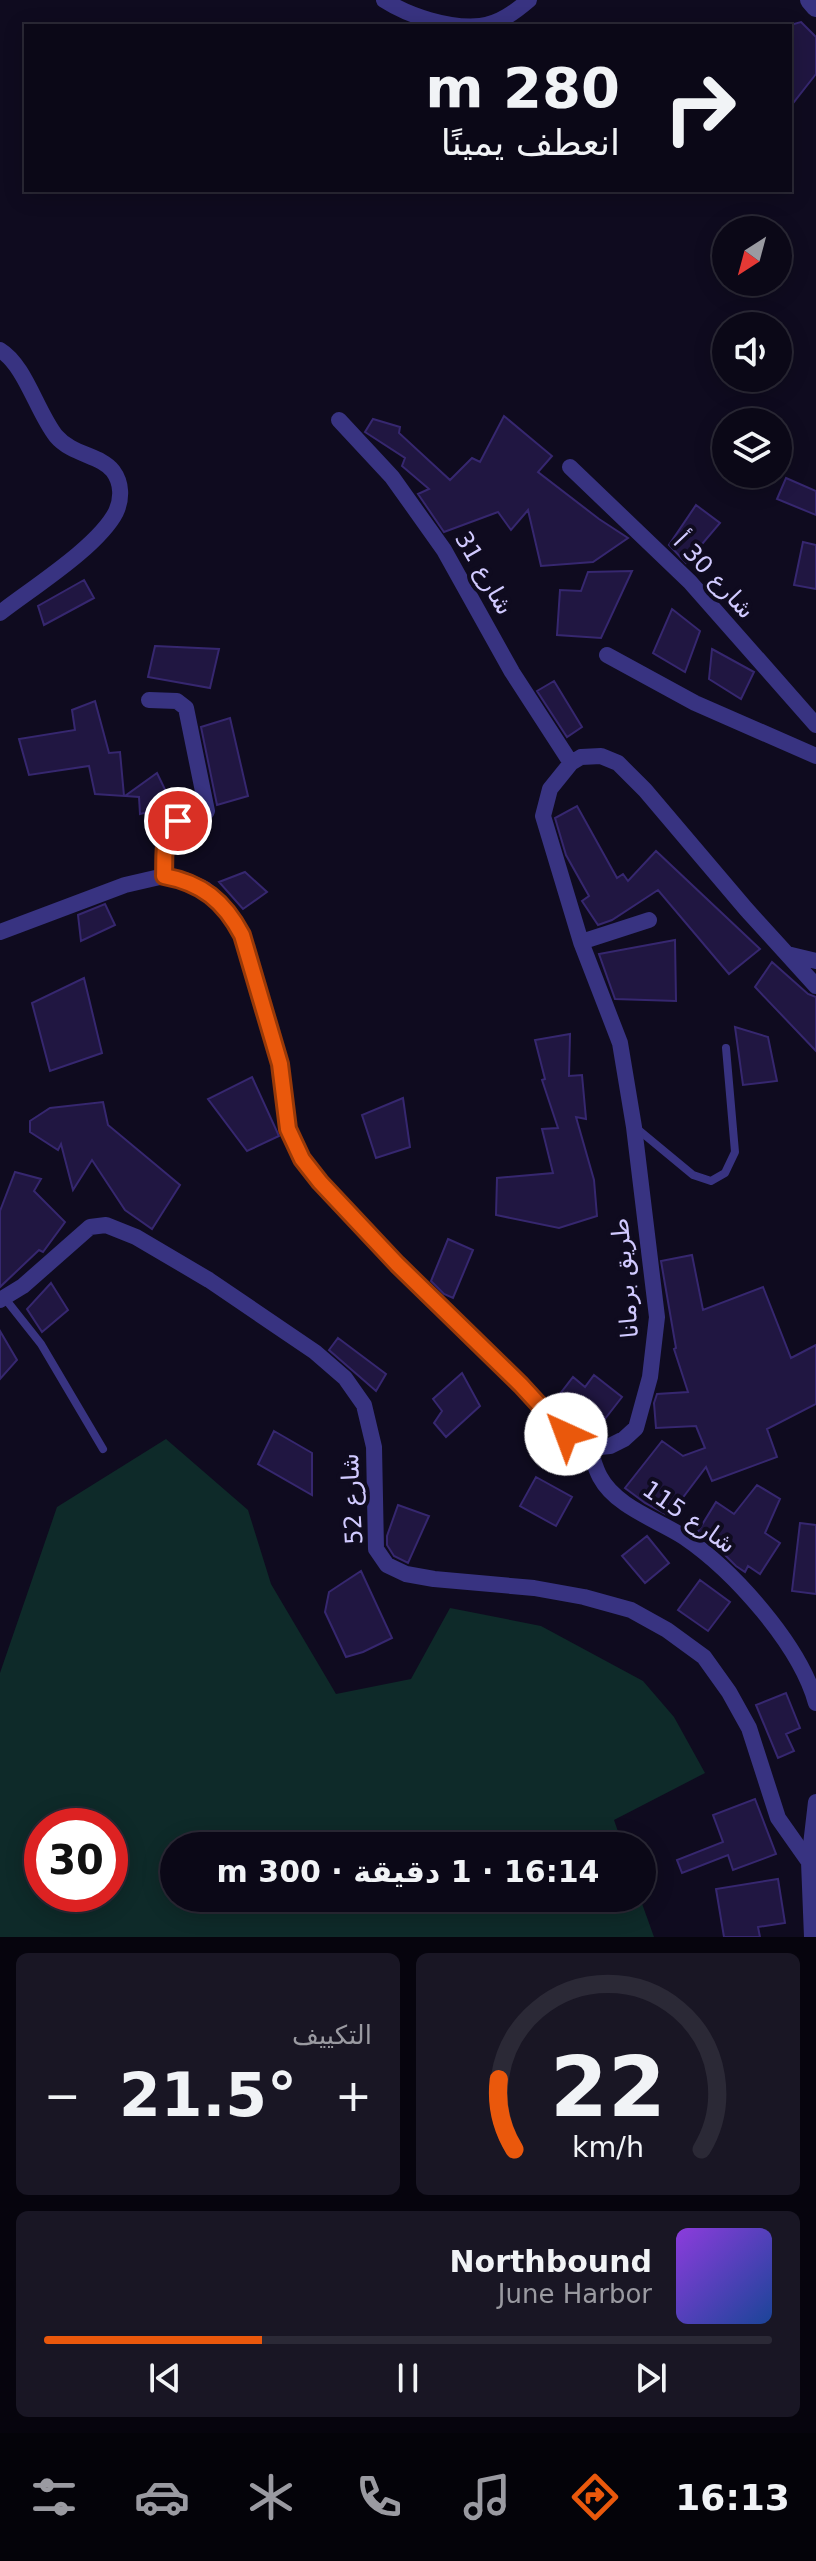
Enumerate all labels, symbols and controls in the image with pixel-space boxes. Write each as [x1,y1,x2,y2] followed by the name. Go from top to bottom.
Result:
[425,55,620,120] text: 280 m
[648,56,752,160] icon: right
[441,122,620,163] text: انعطف يمينًا
[712,216,792,296] north arrow
[712,216,792,488] map controls
[712,312,792,392] button: sound
[712,408,792,488] button: layers
[449,526,519,620] street label: شارع 31
[668,526,762,624] street label: شارع 30 أ
[144,787,212,855] pin
[156,799,200,843] icon: arrive
[606,1217,644,1339] street label: طريق برمانا
[524,1392,608,1476] position arrow
[336,1453,368,1545] street label: شارع 52
[637,1475,741,1559] street label: شارع 115
[24,1808,128,1912] speed limit sign: 30
[217,1854,599,1889] text: 16:14 · 1 دقيقة · 300 m
[292,2020,372,2050] text: التكييف
[550,2039,666,2136] text: 22
[119,2060,297,2130] text: 21.5°
[44,2070,81,2121] text: −
[335,2070,372,2121] text: +
[572,2130,644,2164] text: km/h
[450,2244,652,2279] text: Northbound
[498,2279,652,2309] text: June Harbor
[143,2356,187,2400] icon: previous
[386,2356,430,2400] icon: pause
[629,2356,673,2400] icon: next
[26,2469,82,2525] icon: filters
[134,2469,190,2525] icon: car
[243,2469,299,2525] icon: climate
[351,2469,407,2525] icon: phone
[459,2469,515,2525] icon: music
[567,2469,623,2525] icon: directions
[675,2477,790,2518] text: 16:13

